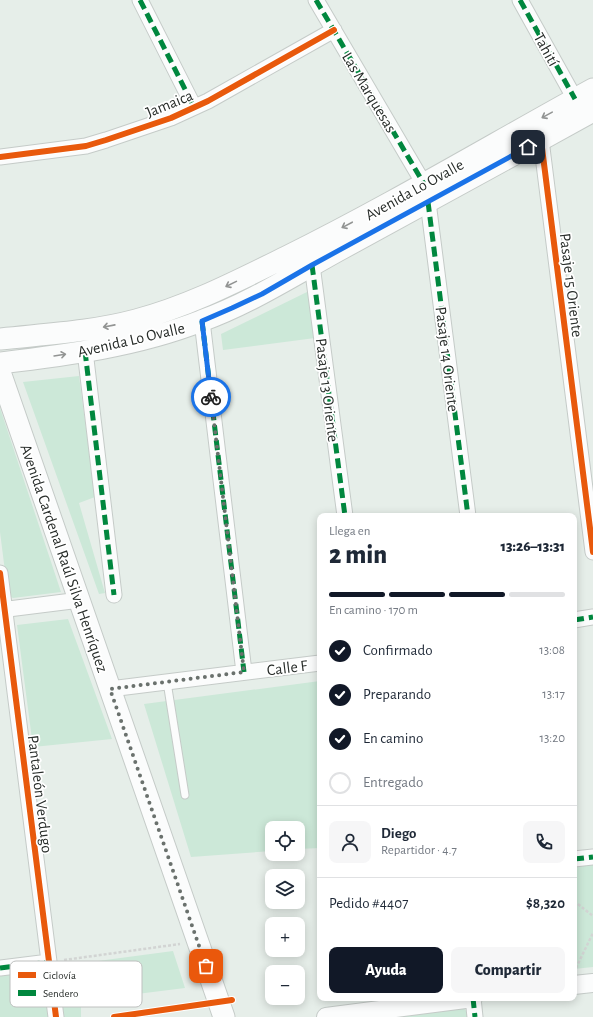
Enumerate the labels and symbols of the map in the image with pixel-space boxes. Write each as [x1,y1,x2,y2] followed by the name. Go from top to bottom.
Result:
[531,30,562,69] street label: Tahití
[339,50,399,135] street label: Las Marquesas
[144,87,195,121] street label: Jamaica
[541,111,553,119] one-way arrow
[511,130,545,164] pin
[363,156,466,223] street label: Avenida Lo Ovalle
[342,222,354,229] one-way arrow
[556,232,585,338] street label: Pasaje 15 Oriente
[226,281,238,288] one-way arrow
[432,306,461,413] street label: Pasaje 14 Oriente
[76,320,186,360] street label: Avenida Lo Ovalle
[103,322,116,330] one-way arrow
[312,337,341,443] street label: Pasaje 13 Oriente
[53,351,66,359] one-way arrow
[191,377,231,417] courier
[17,442,111,675] street label: Avenida Cardenal Raúl Silva Henríquez
[266,657,309,678] street label: Calle F
[25,734,55,854] street label: Pantaleón Verdugo
[189,949,223,983] pin
[10,961,142,1007] legend
[43,970,76,981] text: Ciclovía
[43,988,78,999] text: Sendero

